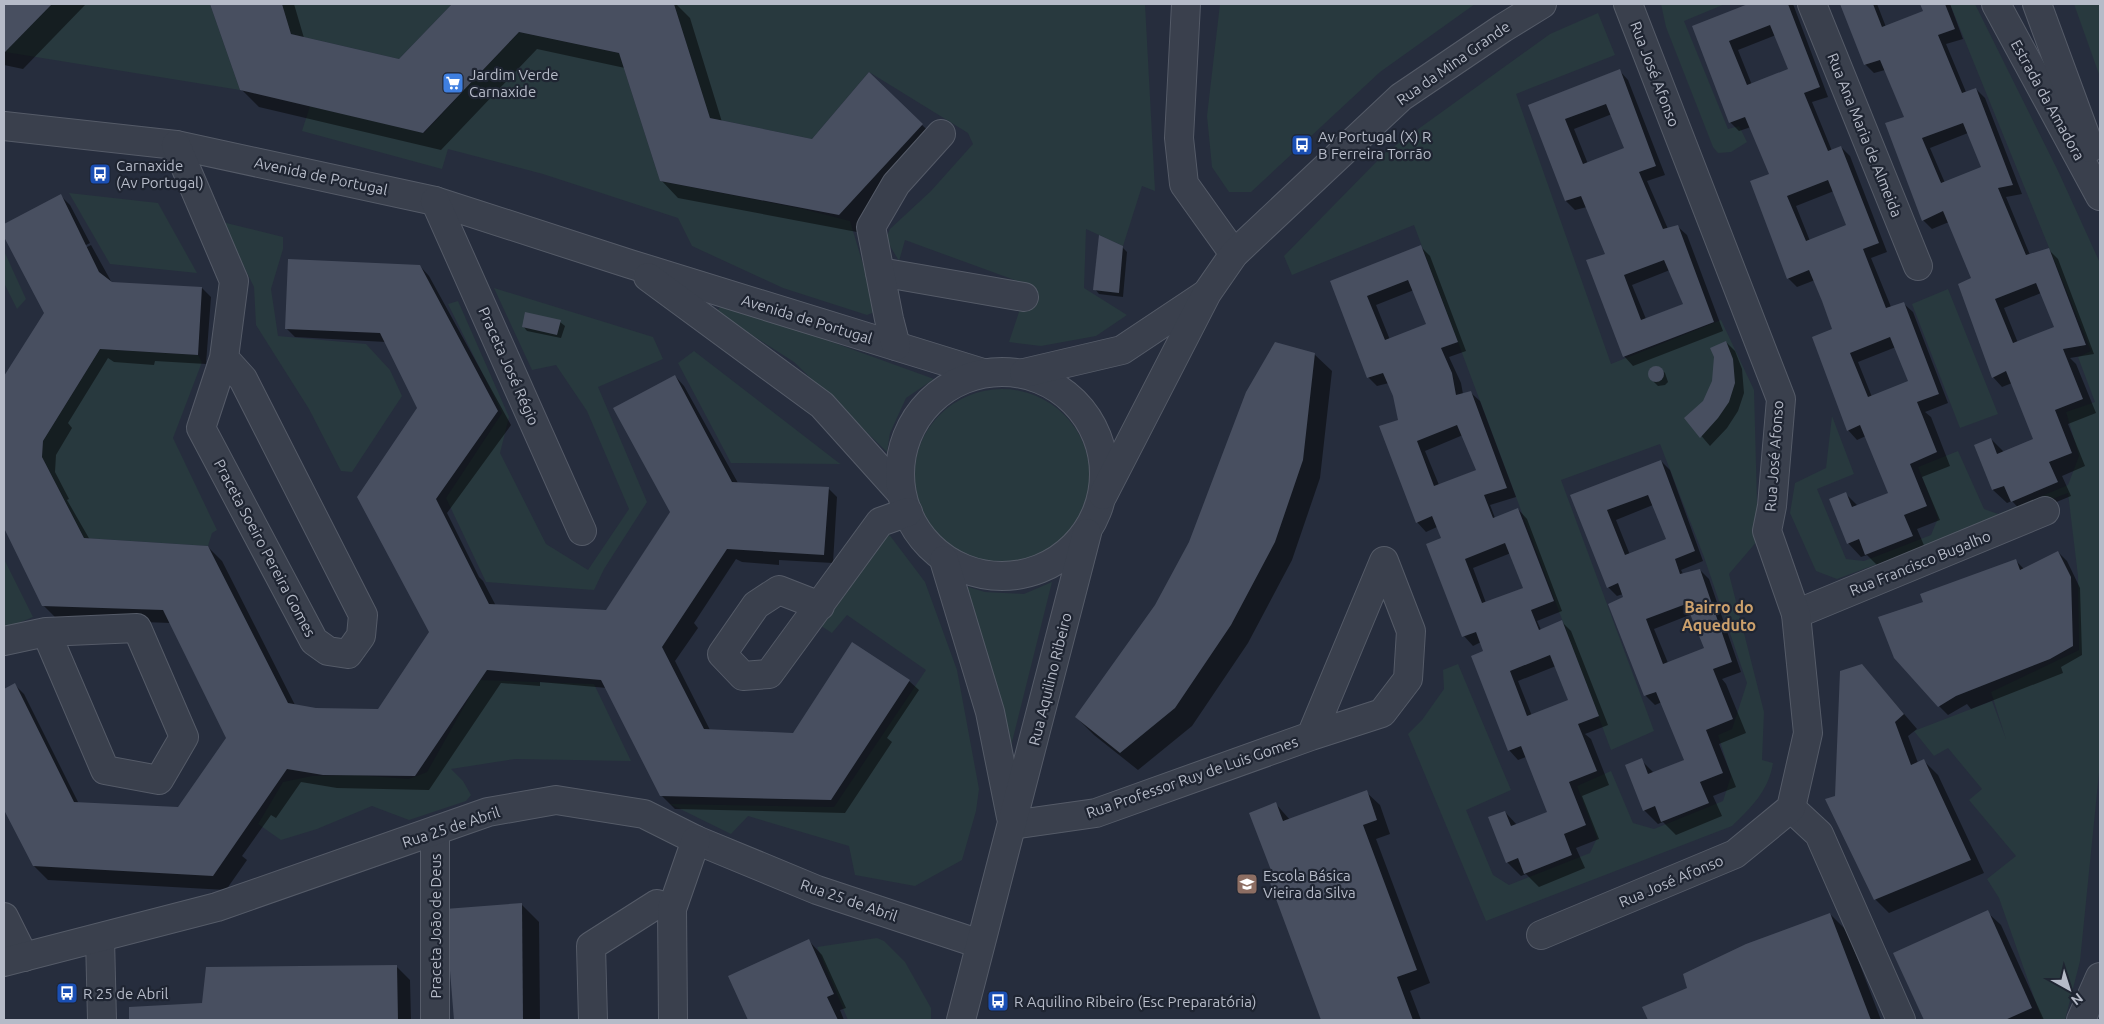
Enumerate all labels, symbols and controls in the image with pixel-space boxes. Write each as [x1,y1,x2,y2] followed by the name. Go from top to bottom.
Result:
[1393,18,1513,108] street label: Rua da Mina Grande
[1627,19,1683,129] street label: Rua José Afonso
[2008,37,2088,163] street label: Estrada da Amadora
[1824,51,1906,219] street label: Rua Ana Maria de Almeida
[469,66,559,100] place label: Jardim Verde Carnaxide
[441,71,465,95] supermarket icon: Jardim Verde Carnaxide
[1318,128,1431,162] place label: Av Portugal (X) R B Ferreira Torrão
[1290,133,1314,157] bus stop icon: Av Portugal (X) R B Ferreira Torrão
[253,154,389,198] street label: Avenida de Portugal
[116,157,204,191] place label: Carnaxide (Av Portugal)
[88,162,112,186] bus stop icon: Carnaxide (Av Portugal)
[740,291,874,347] street label: Avenida de Portugal
[475,304,543,428] street label: Praceta José Régio
[1762,400,1786,512] street label: Rua José Afonso
[211,456,319,640] street label: Praceta Soeiro Pereira Gomes
[1847,527,1993,599] street label: Rua Francisco Bugalho
[1682,598,1756,634] district label: Bairro do Aqueduto
[1025,611,1075,747] street label: Rua Aquilino Ribeiro
[1084,733,1300,821] street label: Rua Professor Ruy de Luis Gomes
[400,803,502,851] street label: Rua 25 de Abril
[1616,851,1726,911] street label: Rua José Afonso
[427,853,444,999] street label: Praceta João de Deus
[1263,867,1356,901] place label: Escola Básica Vieira da Silva
[1235,872,1259,896] school or university icon: Escola Básica Vieira da Silva
[798,875,900,925] street label: Rua 25 de Abril
[2044,964,2094,1014] north arrow
[55,981,79,1005] bus stop icon: R 25 de Abril
[83,985,168,1002] place label: R 25 de Abril
[986,989,1010,1013] bus stop icon: R Aquilino Ribeiro (Esc Preparatória)
[2068,990,2086,1009] text: N
[1014,993,1257,1010] place label: R Aquilino Ribeiro (Esc Preparatória)

